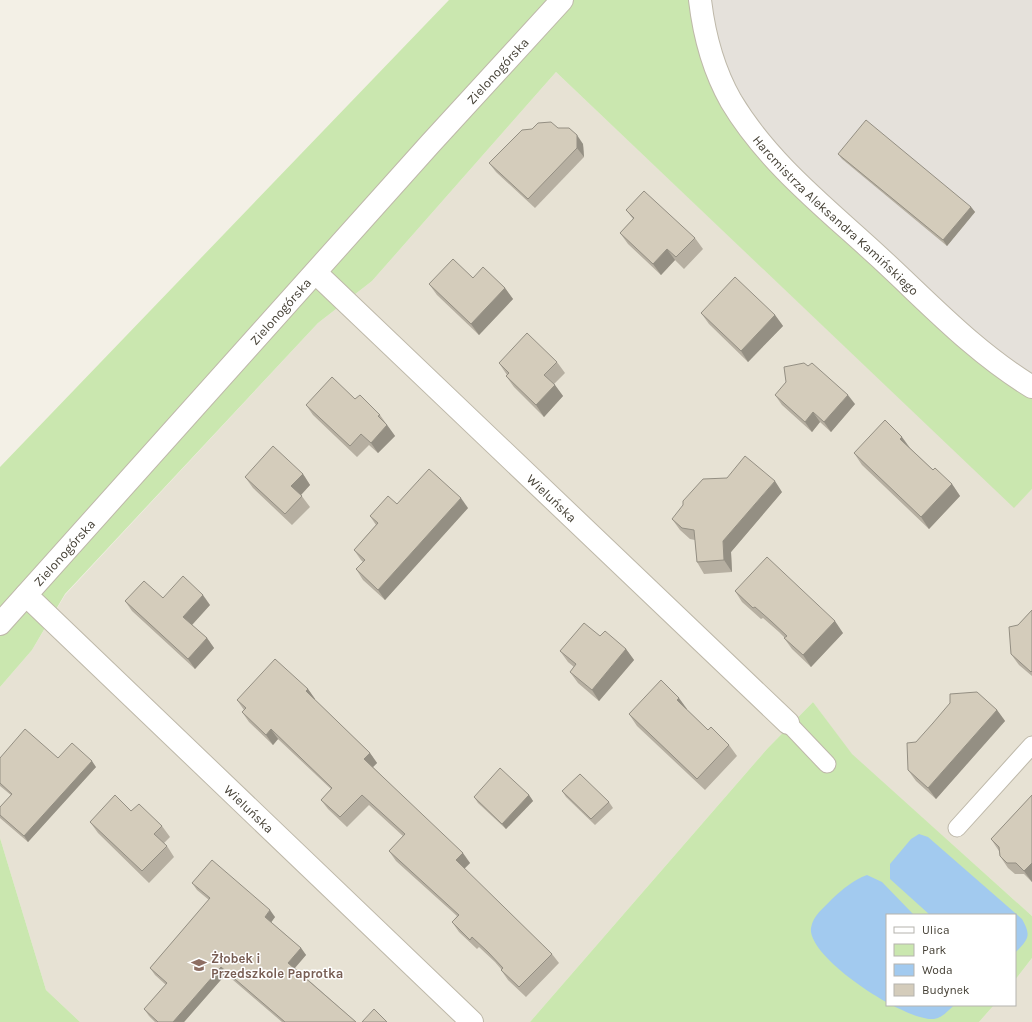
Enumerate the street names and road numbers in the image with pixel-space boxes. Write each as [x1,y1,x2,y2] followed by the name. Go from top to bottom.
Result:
[464,35,532,107] street label: Zielonogórska
[750,132,922,298] street label: Harcmistrza Aleksandra Kamińskiego
[247,275,314,348] street label: Zielonogórska
[524,471,580,525] street label: Wieluńska
[31,516,98,589] street label: Zielonogórska
[221,782,277,836] street label: Wieluńska

